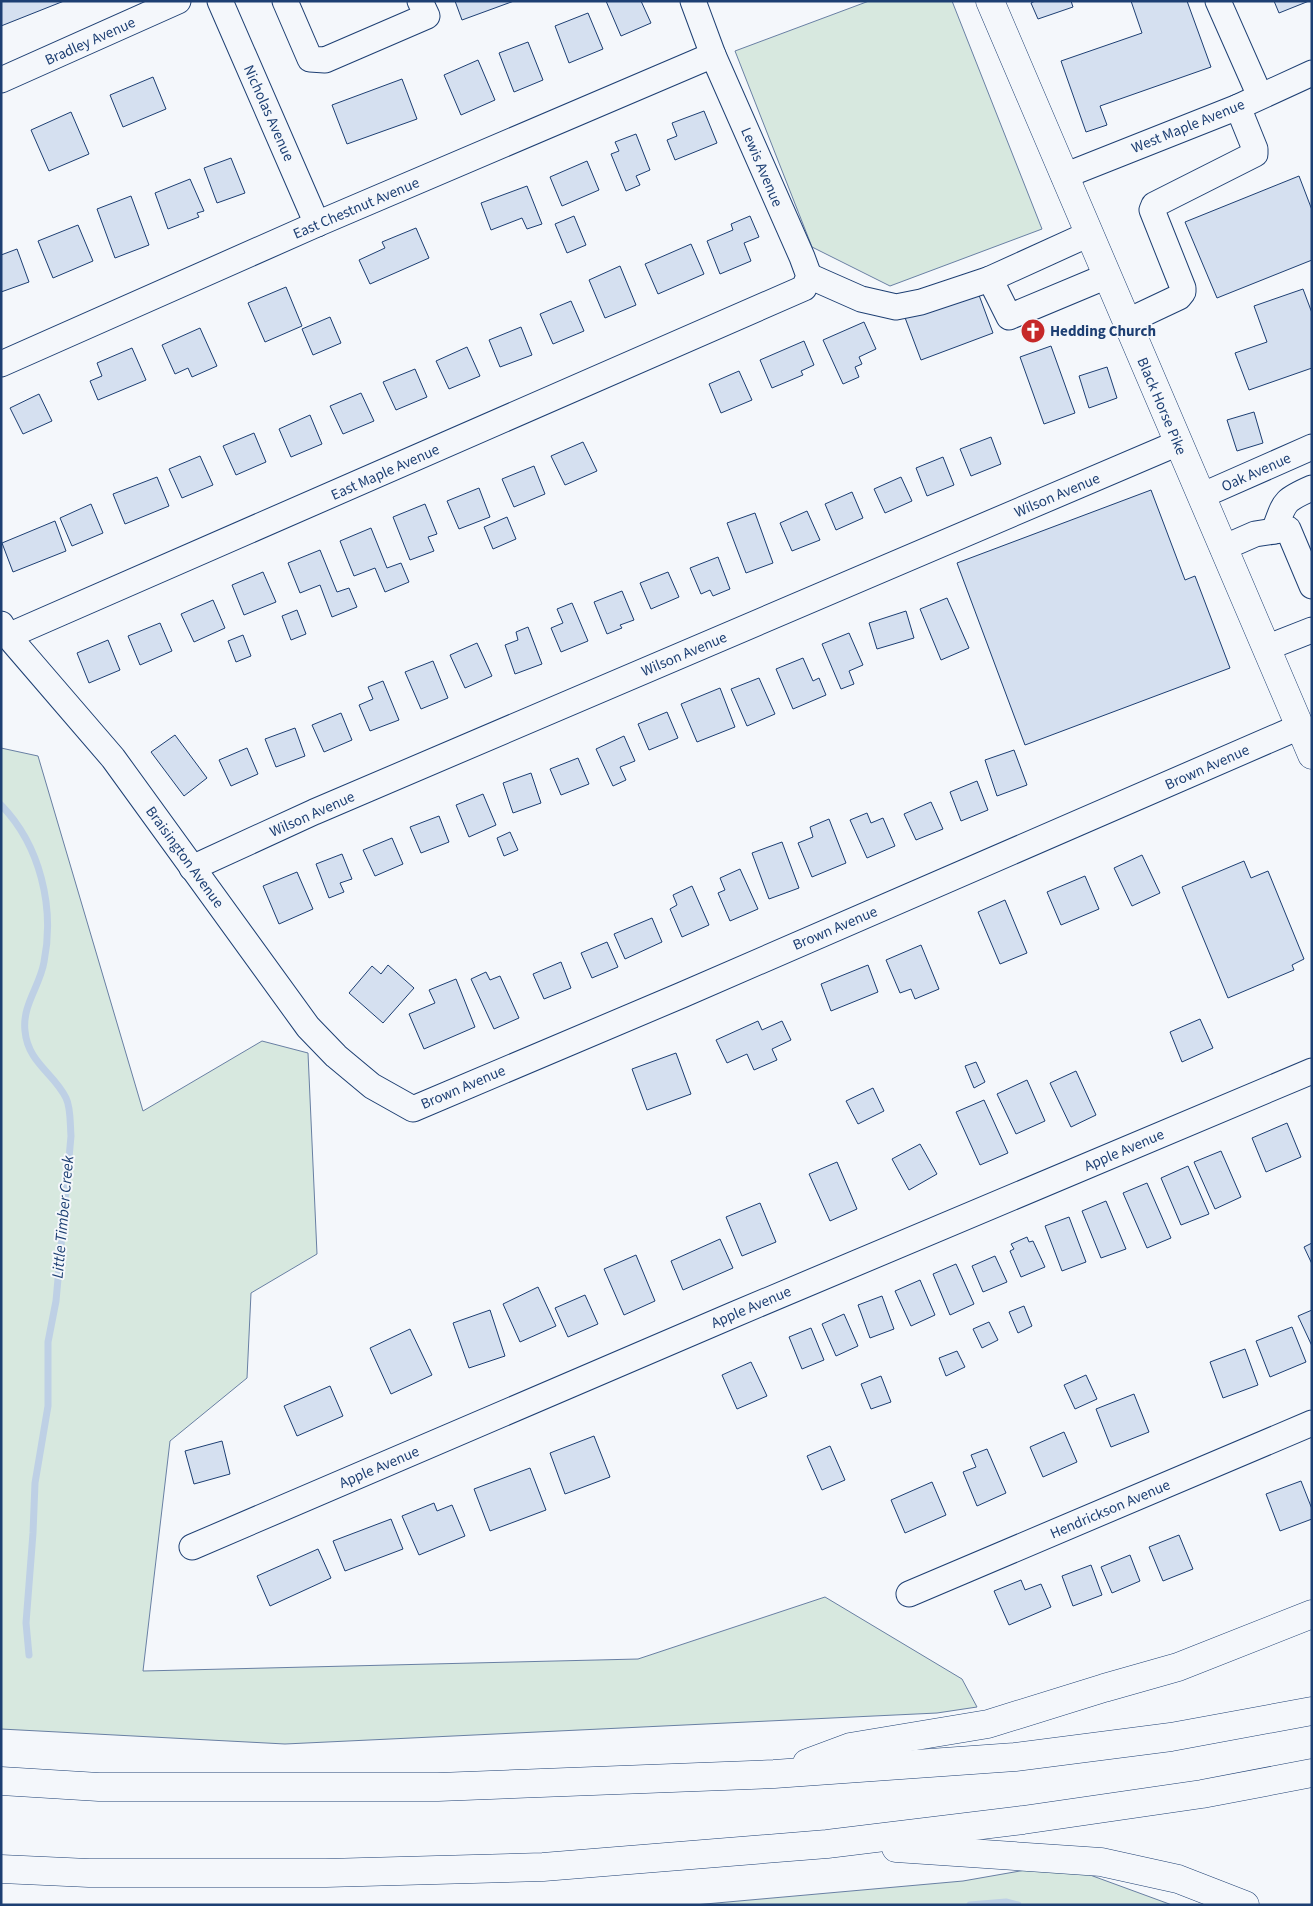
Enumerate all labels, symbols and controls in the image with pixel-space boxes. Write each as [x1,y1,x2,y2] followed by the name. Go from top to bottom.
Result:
[42,12,139,71] street label: Bradley Avenue
[238,62,299,165] street label: Nicholas Avenue
[1128,94,1248,159] street label: West Maple Avenue
[735,124,788,210] street label: Lewis Avenue
[290,172,423,245] street label: East Chestnut Avenue
[1020,318,1046,344] church icon: Hedding Church
[1050,321,1156,342] place label: Hedding Church
[1132,354,1192,458] street label: Black Horse Pike
[328,439,443,506] street label: East Maple Avenue
[1218,448,1294,497] street label: Oak Avenue
[1011,468,1103,523] street label: Wilson Avenue
[638,627,730,682] street label: Wilson Avenue
[1162,740,1253,795] street label: Brown Avenue
[266,786,358,843] street label: Wilson Avenue
[141,802,229,912] street label: Braisington Avenue
[790,901,881,956] street label: Brown Avenue
[418,1060,509,1115] street label: Brown Avenue
[1081,1124,1168,1177] street label: Apple Avenue
[47,1154,79,1279] water label: Little Timber Creek
[708,1281,795,1334] street label: Apple Avenue
[336,1441,423,1494] street label: Apple Avenue
[1047,1475,1174,1544] street label: Hendrickson Avenue

